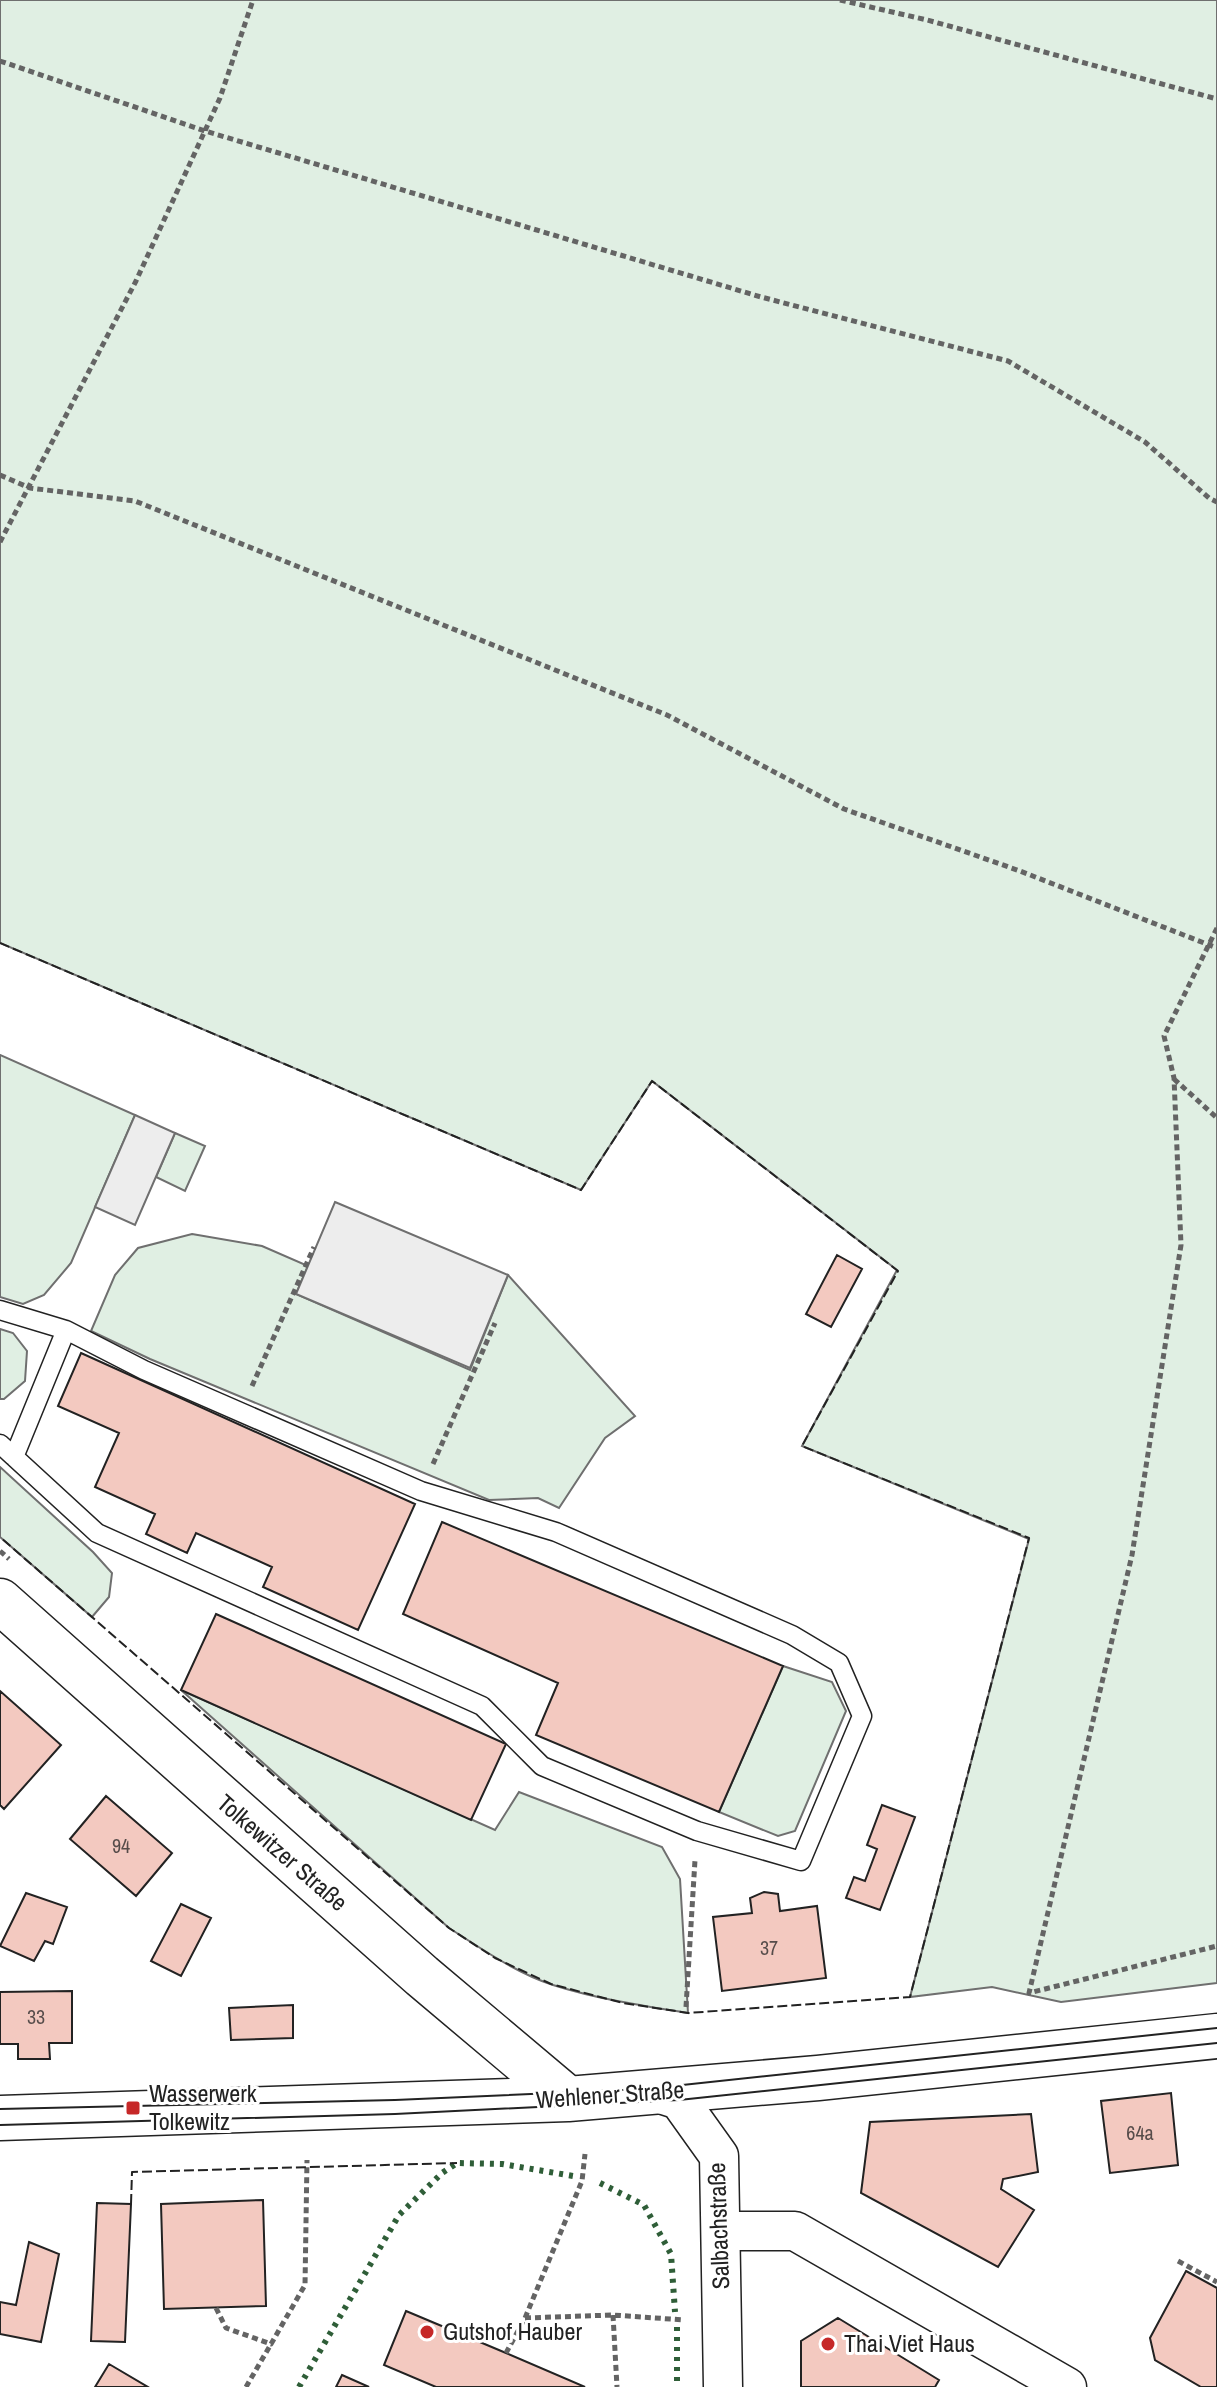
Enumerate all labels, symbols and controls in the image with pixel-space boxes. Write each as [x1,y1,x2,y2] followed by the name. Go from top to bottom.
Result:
[211,1787,355,1918] street label: Tolkewitzer Straße
[112,1832,130,1859] house number: 94
[760,1934,778,1961] house number: 37
[27,2003,45,2030] house number: 33
[535,2073,685,2115] street label: Wehlener Straße
[149,2077,257,2137] place label: Wasserwerk Tolkewitz
[124,2099,142,2117] marker: Wasserwerk Tolkewitz
[1126,2119,1154,2146] house number: 64a
[700,2162,736,2290] street label: Salbachstraße
[443,2315,582,2347] place label: Gutshof Hauber
[418,2323,436,2341] marker: Gutshof Hauber
[844,2327,975,2359] place label: Thai Viet Haus
[819,2335,837,2353] marker: Thai Viet Haus

